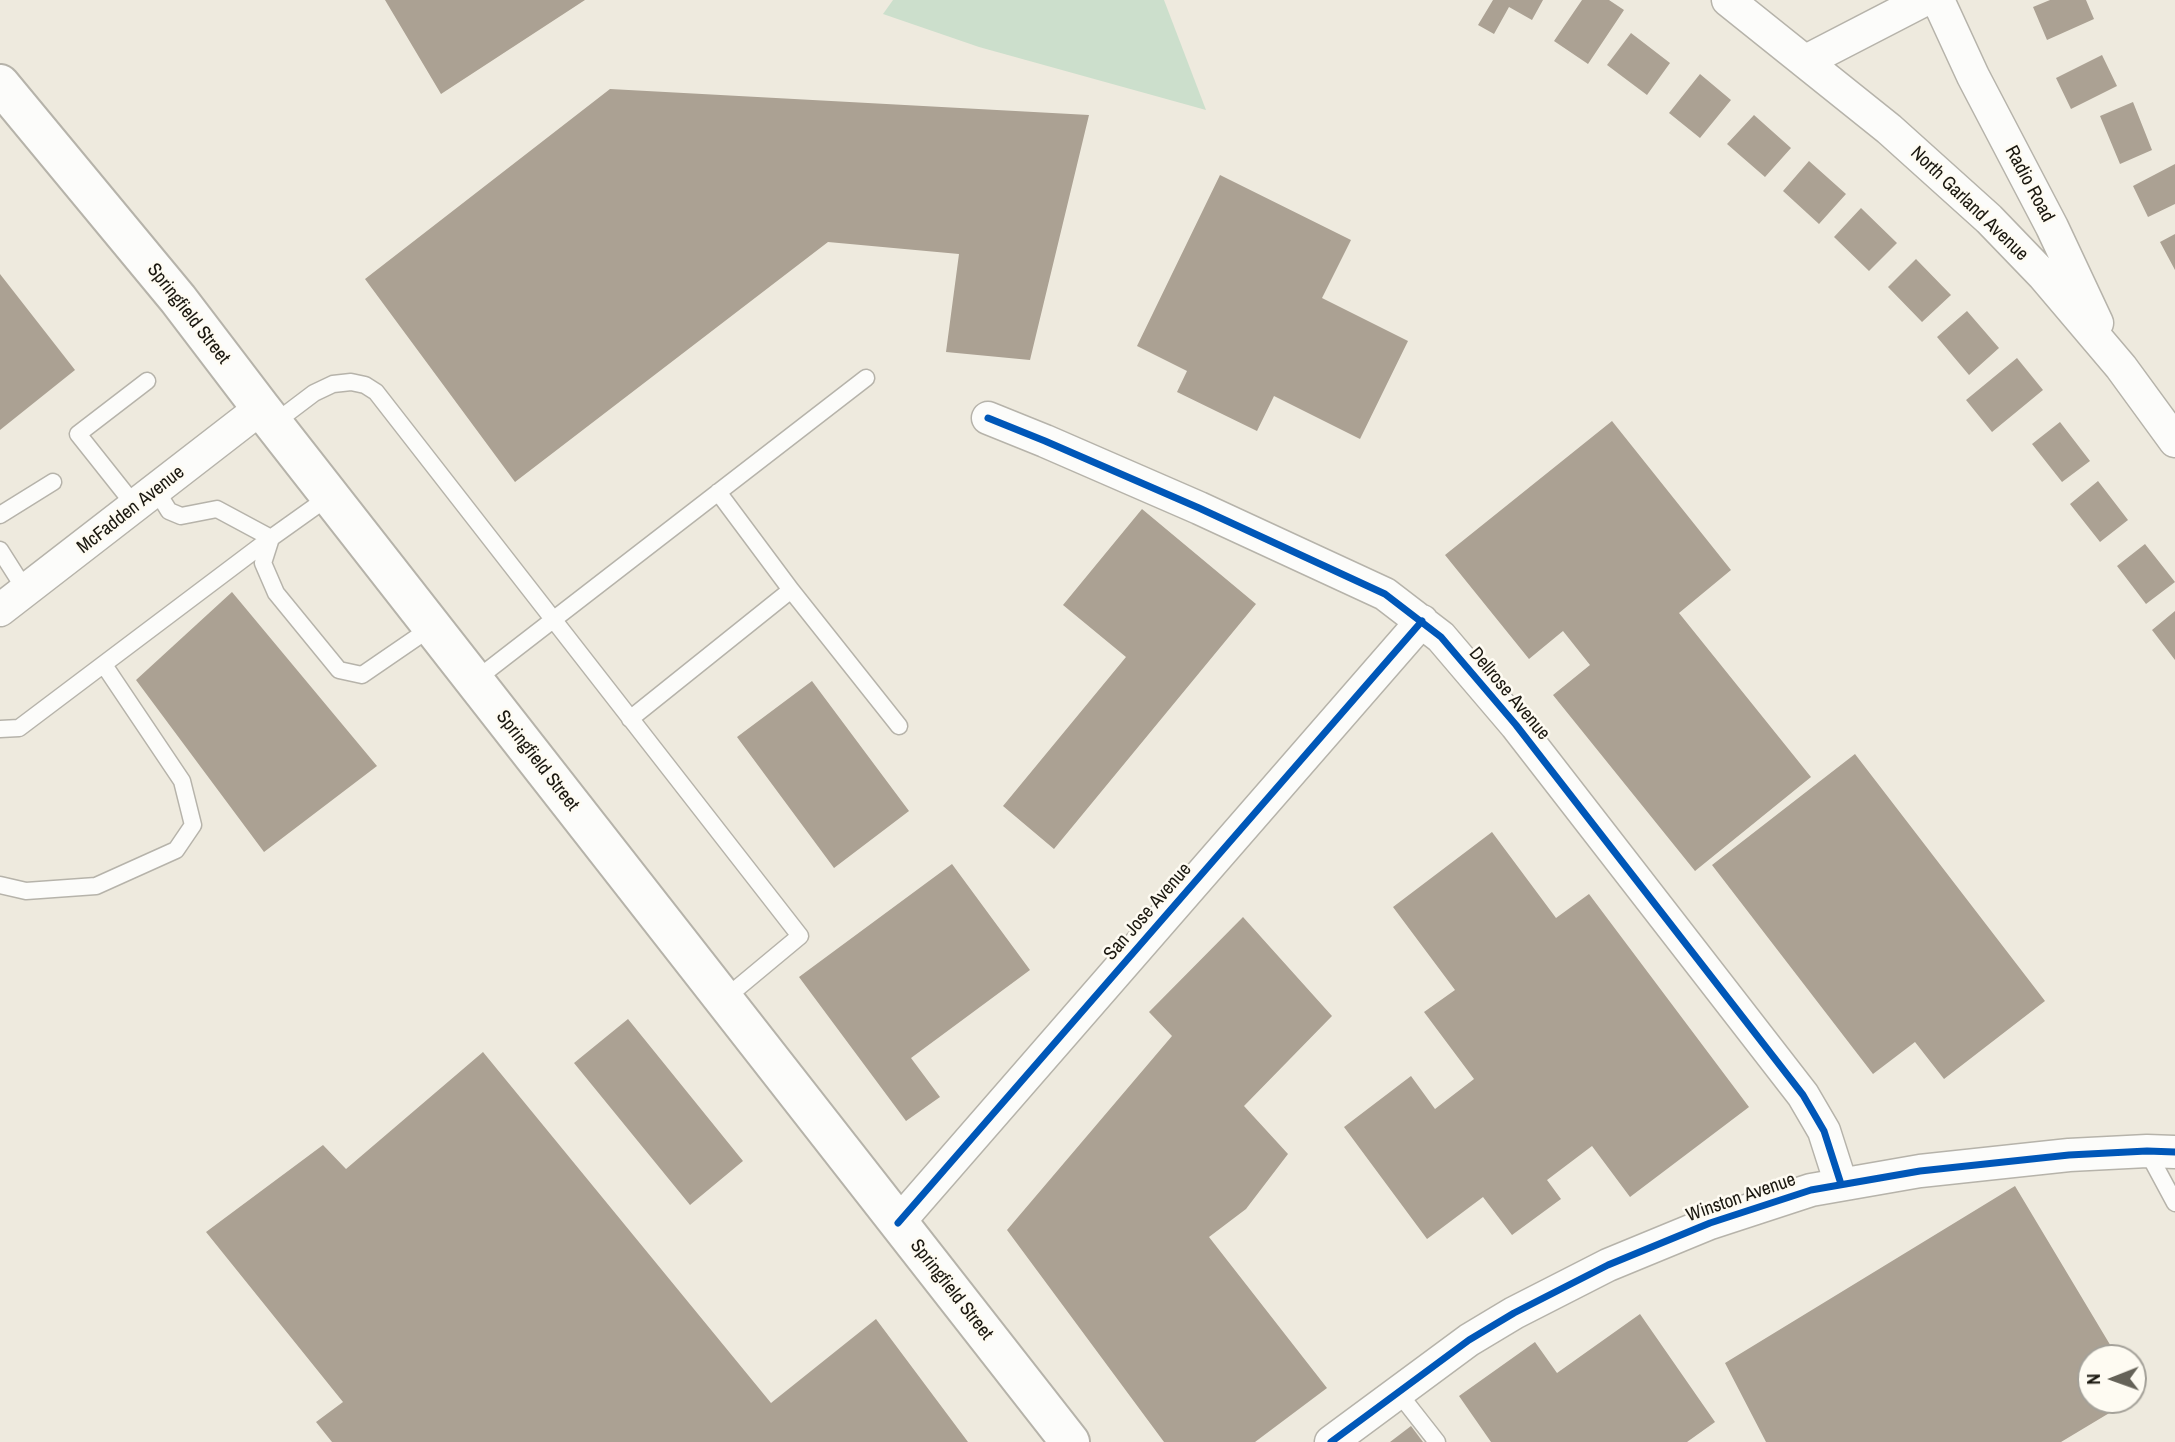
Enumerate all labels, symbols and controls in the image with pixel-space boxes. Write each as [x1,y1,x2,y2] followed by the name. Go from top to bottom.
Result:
[1905,142,2033,266] street label: North Garland Avenue
[1999,142,2059,226] street label: Radio Road
[142,259,234,369] street label: Springfield Street
[73,461,189,559] street label: McFadden Avenue
[1464,643,1554,745] street label: Dellrose Avenue
[491,706,583,816] street label: Springfield Street
[1099,859,1197,965] street label: San Jose Avenue
[1683,1169,1799,1227] street label: Winston Avenue
[905,1235,997,1345] street label: Springfield Street
[2077,1344,2147,1414] north arrow
[2080,1373,2106,1385] text: N

